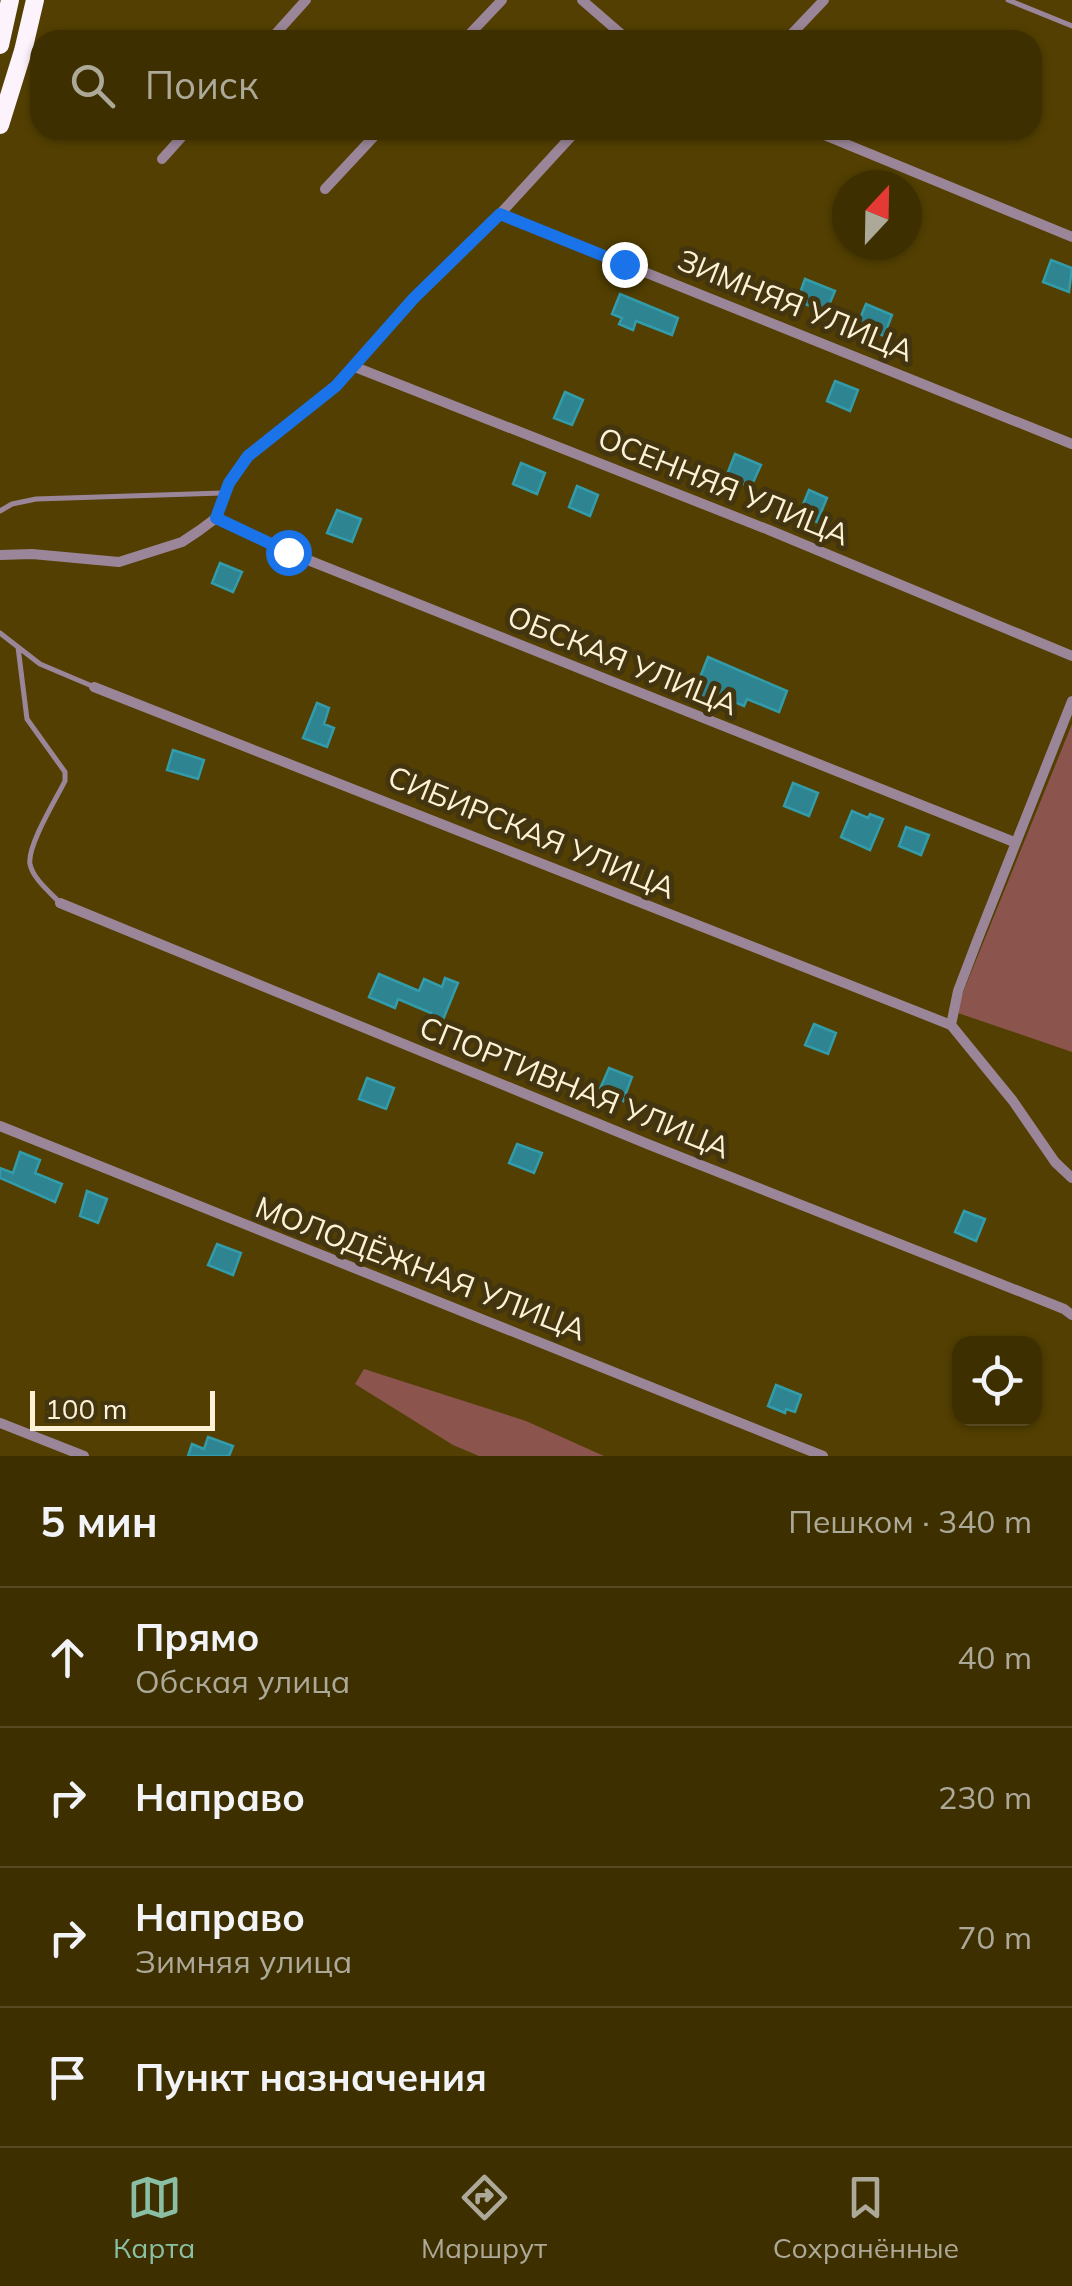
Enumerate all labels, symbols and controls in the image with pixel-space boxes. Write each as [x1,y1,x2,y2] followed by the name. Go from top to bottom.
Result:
[30,30,1042,140] search box
[65,58,120,113] icon: search
[145,61,258,109] text: Поиск
[832,170,922,260] north arrow
[672,240,920,370] street label: ЗИМНЯЯ УЛИЦА
[602,242,648,288] route end
[593,418,855,554] street label: ОСЕННЯЯ УЛИЦА
[266,530,312,576] route start
[502,596,744,724] street label: ОБСКАЯ УЛИЦА
[383,757,681,907] street label: СИБИРСКАЯ УЛИЦА
[414,1007,736,1167] street label: СПОРТИВНАЯ УЛИЦА
[250,1187,592,1349] street label: МОЛОДЁЖНАЯ УЛИЦА
[952,1336,1042,1426] map controls
[952,1336,1042,1426] button: locate
[30,1386,215,1430] scale bar
[45,1391,127,1426] text: 100 m
[40,1495,158,1548] text: 5 мин
[788,1501,1032,1541] text: Пешком · 340 m
[135,1613,260,1661] text: Прямо
[40,1630,95,1685] icon: ahead
[957,1637,1032,1677] text: 40 m
[135,1661,350,1701] text: Обская улица
[40,1770,95,1825] icon: right
[135,1773,305,1821] text: Направо
[938,1777,1032,1817] text: 230 m
[135,1893,305,1941] text: Направо
[40,1910,95,1965] icon: right
[957,1917,1032,1957] text: 70 m
[135,1941,352,1981] text: Зимняя улица
[40,2050,95,2105] icon: arrive
[135,2053,487,2101] text: Пункт назначения
[113,2170,195,2265] tab: Карта
[421,2170,547,2265] tab: Маршрут
[773,2170,959,2265] tab: Сохранённые

